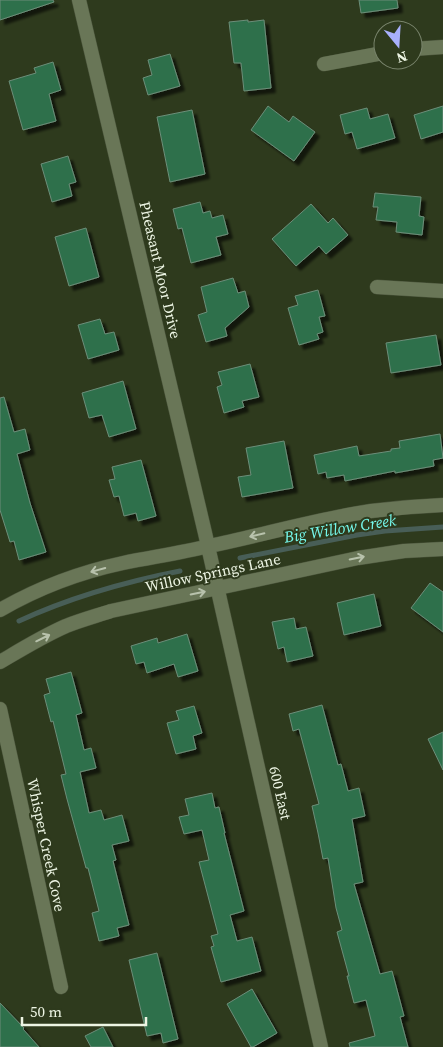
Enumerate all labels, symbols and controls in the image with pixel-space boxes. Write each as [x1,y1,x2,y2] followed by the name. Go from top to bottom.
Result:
[373,20,423,70] north arrow
[394,46,410,68] text: N
[134,199,187,341] street label: Pheasant Moor Drive
[281,508,398,548] water label: Big Willow Creek
[249,531,265,540] one-way arrow
[143,548,283,597] street label: Willow Springs Lane
[348,553,364,563] one-way arrow
[91,566,107,575] one-way arrow
[190,587,206,597] one-way arrow
[35,633,50,643] one-way arrow
[264,764,297,822] street label: 600 East
[22,776,71,914] street label: Whisper Creek Cove
[22,994,146,1026] scale bar
[30,1001,62,1022] text: 50 m

